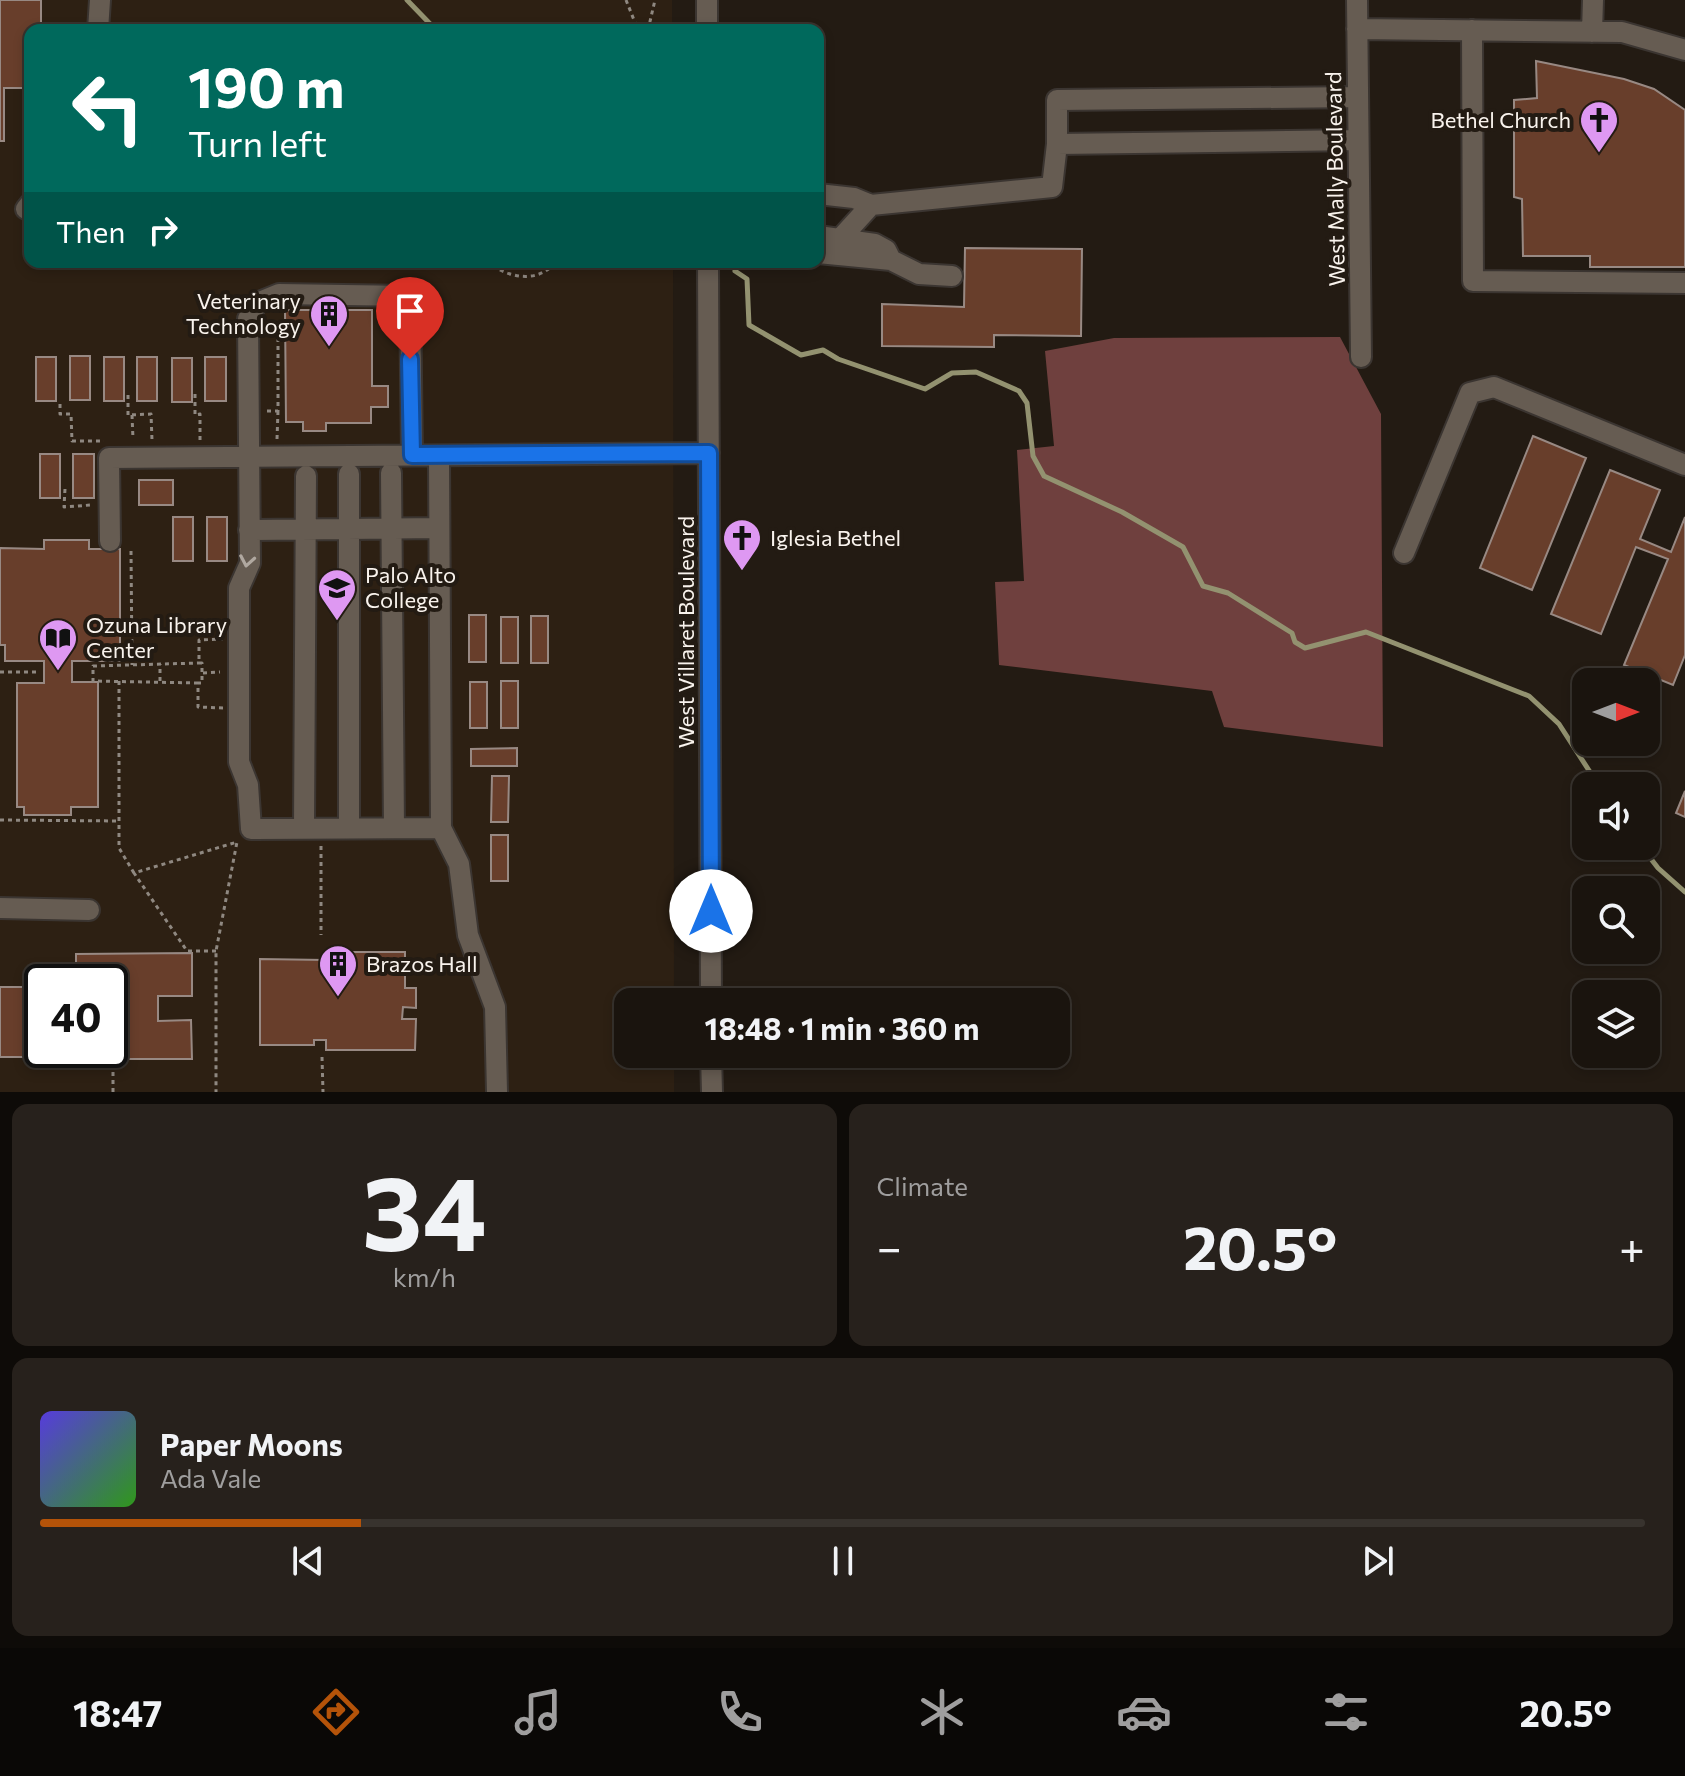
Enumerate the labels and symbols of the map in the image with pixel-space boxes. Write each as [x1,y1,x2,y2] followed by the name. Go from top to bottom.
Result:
[1319,71,1350,287] street label: West Mally Boulevard
[1578,99,1620,154] church icon: Bethel Church
[1430,106,1571,133] place label: Bethel Church
[376,277,444,359] pin
[186,287,301,339] place label: Veterinary Technology
[308,293,350,348] building icon: Veterinary Technology
[672,516,699,748] street label: West Villaret Boulevard
[721,517,763,572] church icon: Iglesia Bethel
[770,524,901,551] place label: Iglesia Bethel
[239,555,256,568] one-way arrow
[365,561,456,613] place label: Palo Alto College
[316,567,358,622] school or university icon: Palo Alto College
[86,611,227,663] place label: Ozuna Library Center
[37,617,79,672] library icon: Ozuna Library Center
[1572,668,1660,756] north arrow
[669,869,753,953] position arrow
[317,943,359,998] building icon: Brazos Hall
[366,950,478,977] place label: Brazos Hall
[24,964,128,1068] speed limit sign: 40

